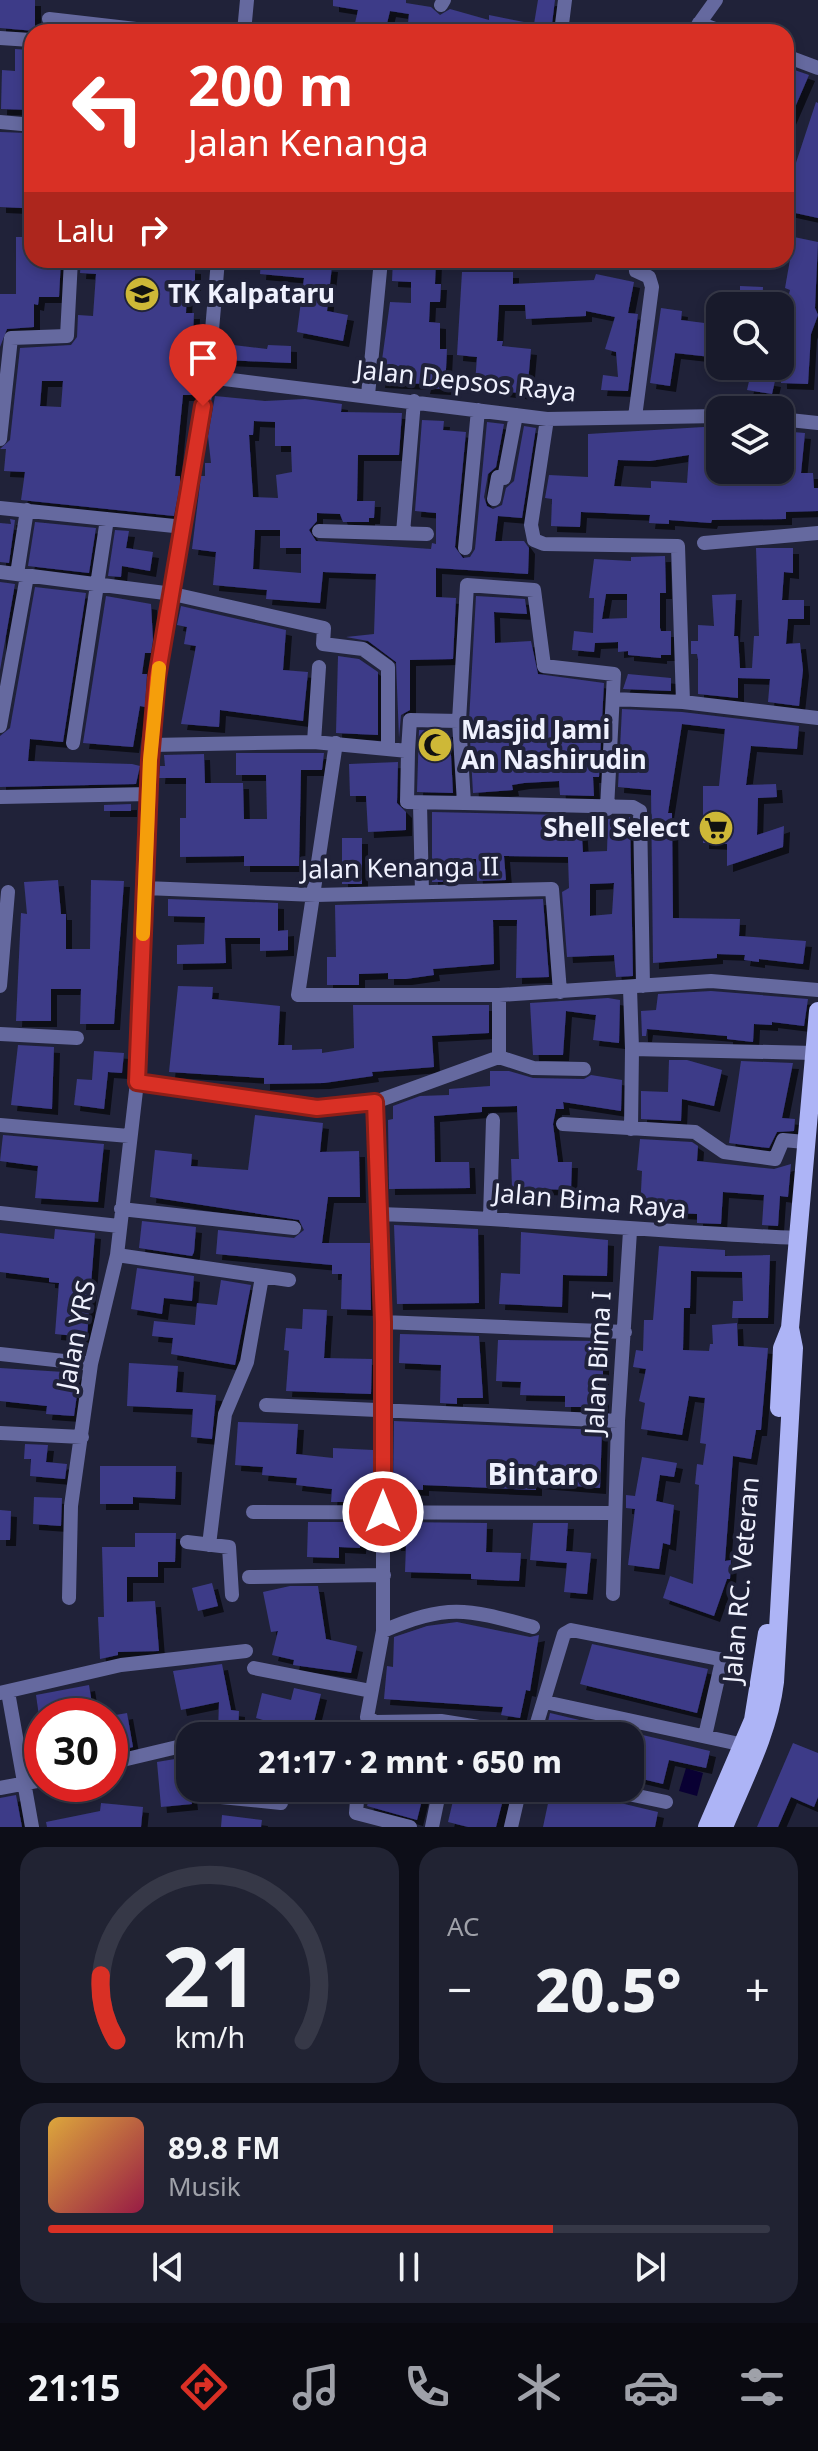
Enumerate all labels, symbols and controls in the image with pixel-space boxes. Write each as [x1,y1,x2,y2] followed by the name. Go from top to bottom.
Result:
[188,46,353,122] text: 200 m
[56,56,160,160] icon: left
[188,118,429,167] text: Jalan Kenanga
[131,208,175,252] icon: right
[56,210,115,251] text: Lalu
[123,275,161,313] school or university icon: TK Kalpataru
[168,275,335,311] place label: TK Kalpataru
[706,292,794,484] map controls
[706,292,794,380] button: search
[169,324,237,406] pin
[181,336,225,380] icon: arrive
[351,350,578,409] street label: Jalan Depsos Raya
[706,396,794,484] button: layers
[461,711,647,777] place label: Masjid Jami An Nashirudin
[416,726,454,764] mosque icon: Masjid Jami An Nashirudin
[543,809,690,845] place label: Shell Select
[697,809,735,847] supermarket icon: Shell Select
[298,847,499,887] street label: Jalan Kenanga II
[489,1173,688,1226] street label: Jalan Bima Raya
[46,1277,103,1396] street label: Jalan YRS
[575,1290,619,1439] street label: Jalan Bima I
[488,1453,598,1494] district label: Bintaro
[341,1470,425,1554] position arrow
[713,1475,767,1687] street label: Jalan RC. Veteran
[24,1698,128,1802] speed limit sign: 30
[258,1741,562,1782] text: 21:17 · 2 mnt · 650 m
[447,1908,480,1944] text: AC
[162,1918,257,2031] text: 21
[535,1948,682,2030] text: 20.5°
[447,1959,472,2019] text: −
[745,1959,770,2019] text: +
[174,2017,245,2056] text: km/h
[168,2127,280,2168] text: 89.8 FM
[168,2168,241,2204] text: Musik
[146,2245,190,2289] icon: previous
[387,2245,431,2289] icon: pause
[628,2245,672,2289] icon: next
[176,2359,232,2415] icon: directions
[288,2359,344,2415] icon: music
[399,2359,455,2415] icon: phone
[511,2359,567,2415] icon: climate
[623,2359,679,2415] icon: car
[734,2359,790,2415] icon: filters
[28,2363,120,2412] text: 21:15

